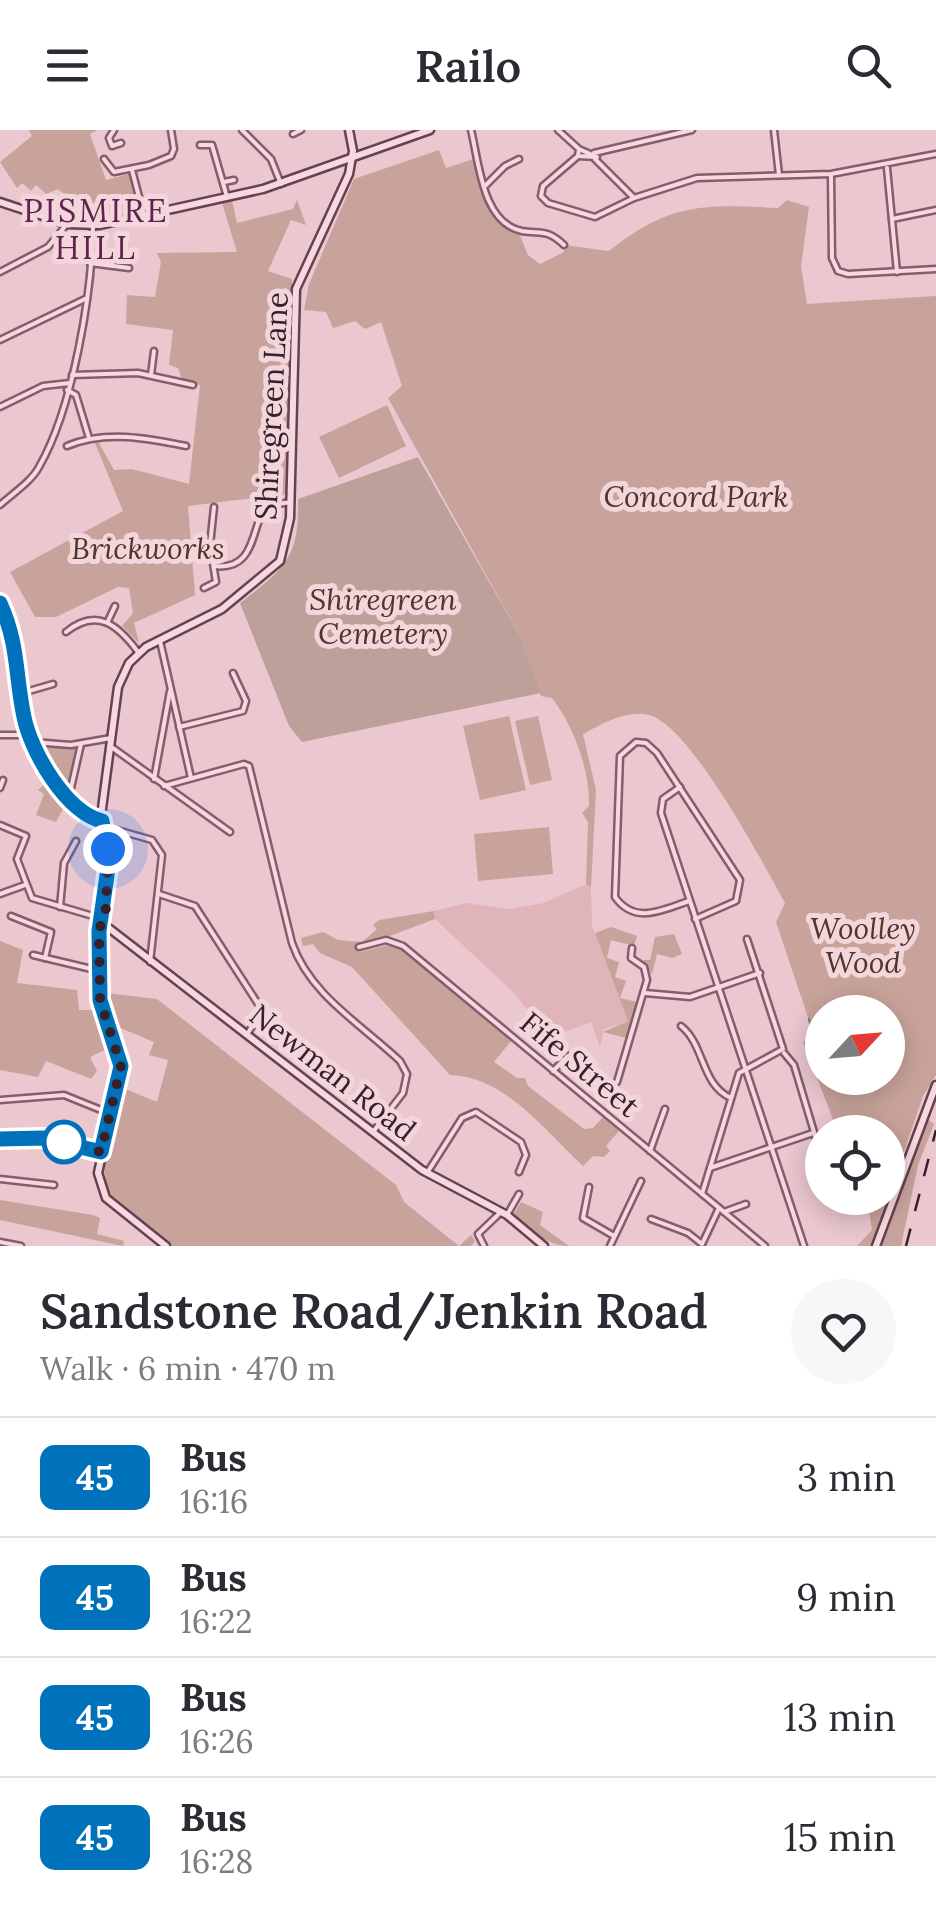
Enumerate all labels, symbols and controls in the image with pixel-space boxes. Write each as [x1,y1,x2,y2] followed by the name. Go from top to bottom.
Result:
[415,37,521,94] text: Railo
[40,38,95,93] icon: menu
[841,38,896,93] icon: search
[23,190,169,268] district label: PISMIRE HILL
[246,291,297,521] street label: Shiregreen Lane
[603,477,789,515] park label: Concord Park
[71,529,225,567] park label: Brickworks
[309,580,457,652] park label: Shiregreen Cemetery
[83,824,133,874] your location
[810,909,916,981] park label: Woolley Wood
[242,995,424,1149] street label: Newman Road
[805,995,905,1095] north arrow
[805,995,905,1215] map controls
[513,1003,648,1125] street label: Fife Street
[805,1115,905,1215] button: locate
[43,1121,85,1163] unlabelled marker
[791,1279,896,1384] button: heart
[40,1280,708,1341] text: Sandstone Road/Jenkin Road
[40,1348,336,1389] text: Walk · 6 min · 470 m
[180,1433,247,1481] text: Bus
[797,1453,896,1501] text: 3 min
[76,1455,114,1500] text: 45
[180,1481,248,1522] text: 16:16
[180,1553,247,1601] text: Bus
[796,1573,896,1621] text: 9 min
[76,1575,114,1620] text: 45
[180,1601,253,1642] text: 16:22
[180,1673,247,1721] text: Bus
[783,1693,896,1741] text: 13 min
[76,1695,114,1740] text: 45
[180,1721,254,1762] text: 16:26
[180,1793,247,1841] text: Bus
[784,1813,896,1861] text: 15 min
[76,1815,114,1860] text: 45
[180,1841,253,1882] text: 16:28

